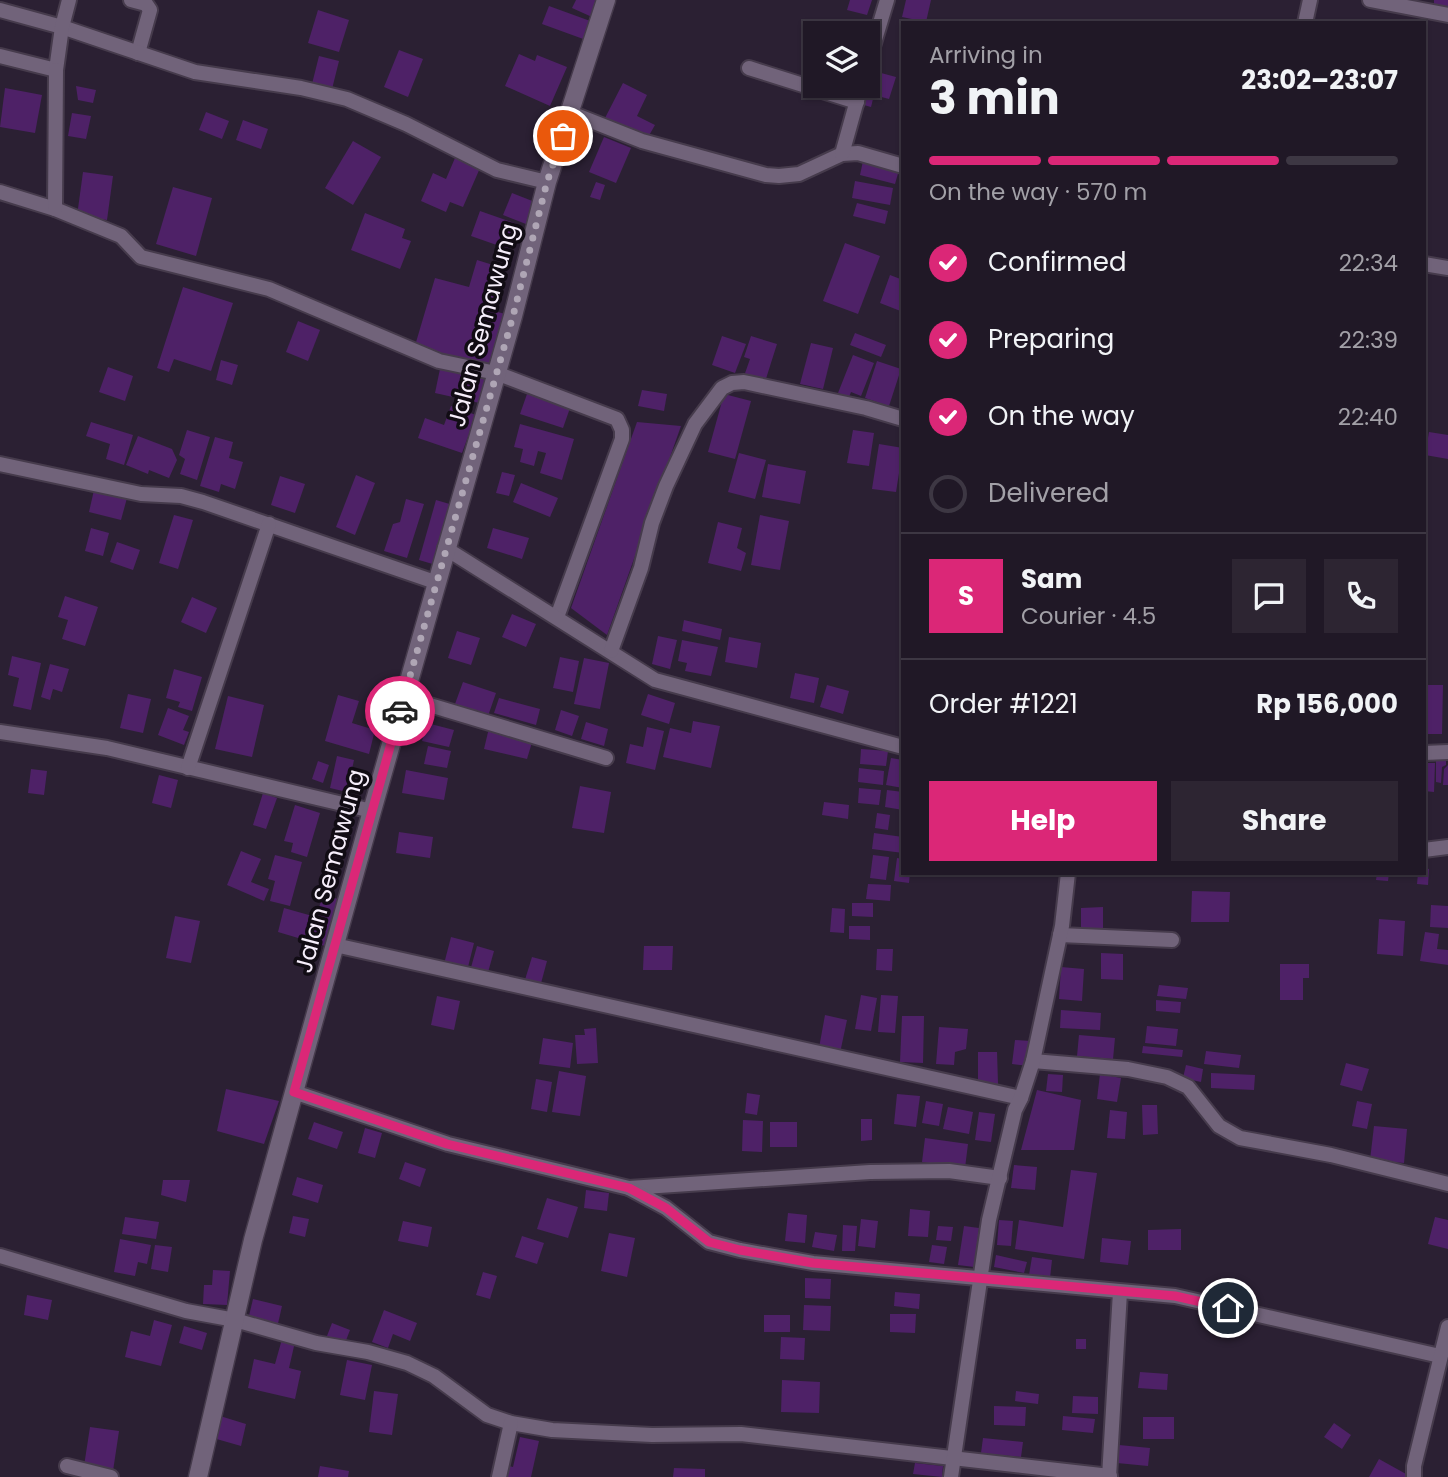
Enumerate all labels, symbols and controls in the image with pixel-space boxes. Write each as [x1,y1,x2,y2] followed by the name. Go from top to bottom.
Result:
[803,21,880,98] map controls
[803,21,880,98] button: layers
[929,39,1043,71] text: Arriving in
[1241,62,1398,98] text: 23:02–23:07
[929,66,1060,130] text: 3 min
[533,106,593,166] pin
[544,117,582,155] icon: bag
[929,176,1147,208] text: On the way · 570 m
[439,219,526,430] street label: Jalan Semawung
[929,244,967,282] icon: check
[988,244,1126,280] text: Confirmed
[1339,247,1398,279] text: 22:34
[929,321,967,359] icon: check
[988,321,1114,357] text: Preparing
[1339,324,1398,356] text: 22:39
[929,398,967,436] icon: check
[988,398,1135,434] text: On the way
[1338,401,1398,433] text: 22:40
[988,475,1109,511] text: Delivered
[1232,559,1306,633] button: chat
[1324,559,1398,633] button: phone
[1021,561,1082,597] text: Sam
[958,578,974,614] text: S
[1021,600,1156,632] text: Courier · 4.5
[365,676,435,746] courier
[929,686,1078,722] text: Order #1221
[1256,686,1398,722] text: Rp 156,000
[381,692,419,730] icon: car
[286,765,373,976] street label: Jalan Semawung
[929,781,1157,861] button: Help
[1171,781,1398,861] button: Share
[1198,1278,1258,1338] pin
[1209,1289,1247,1327] icon: home

